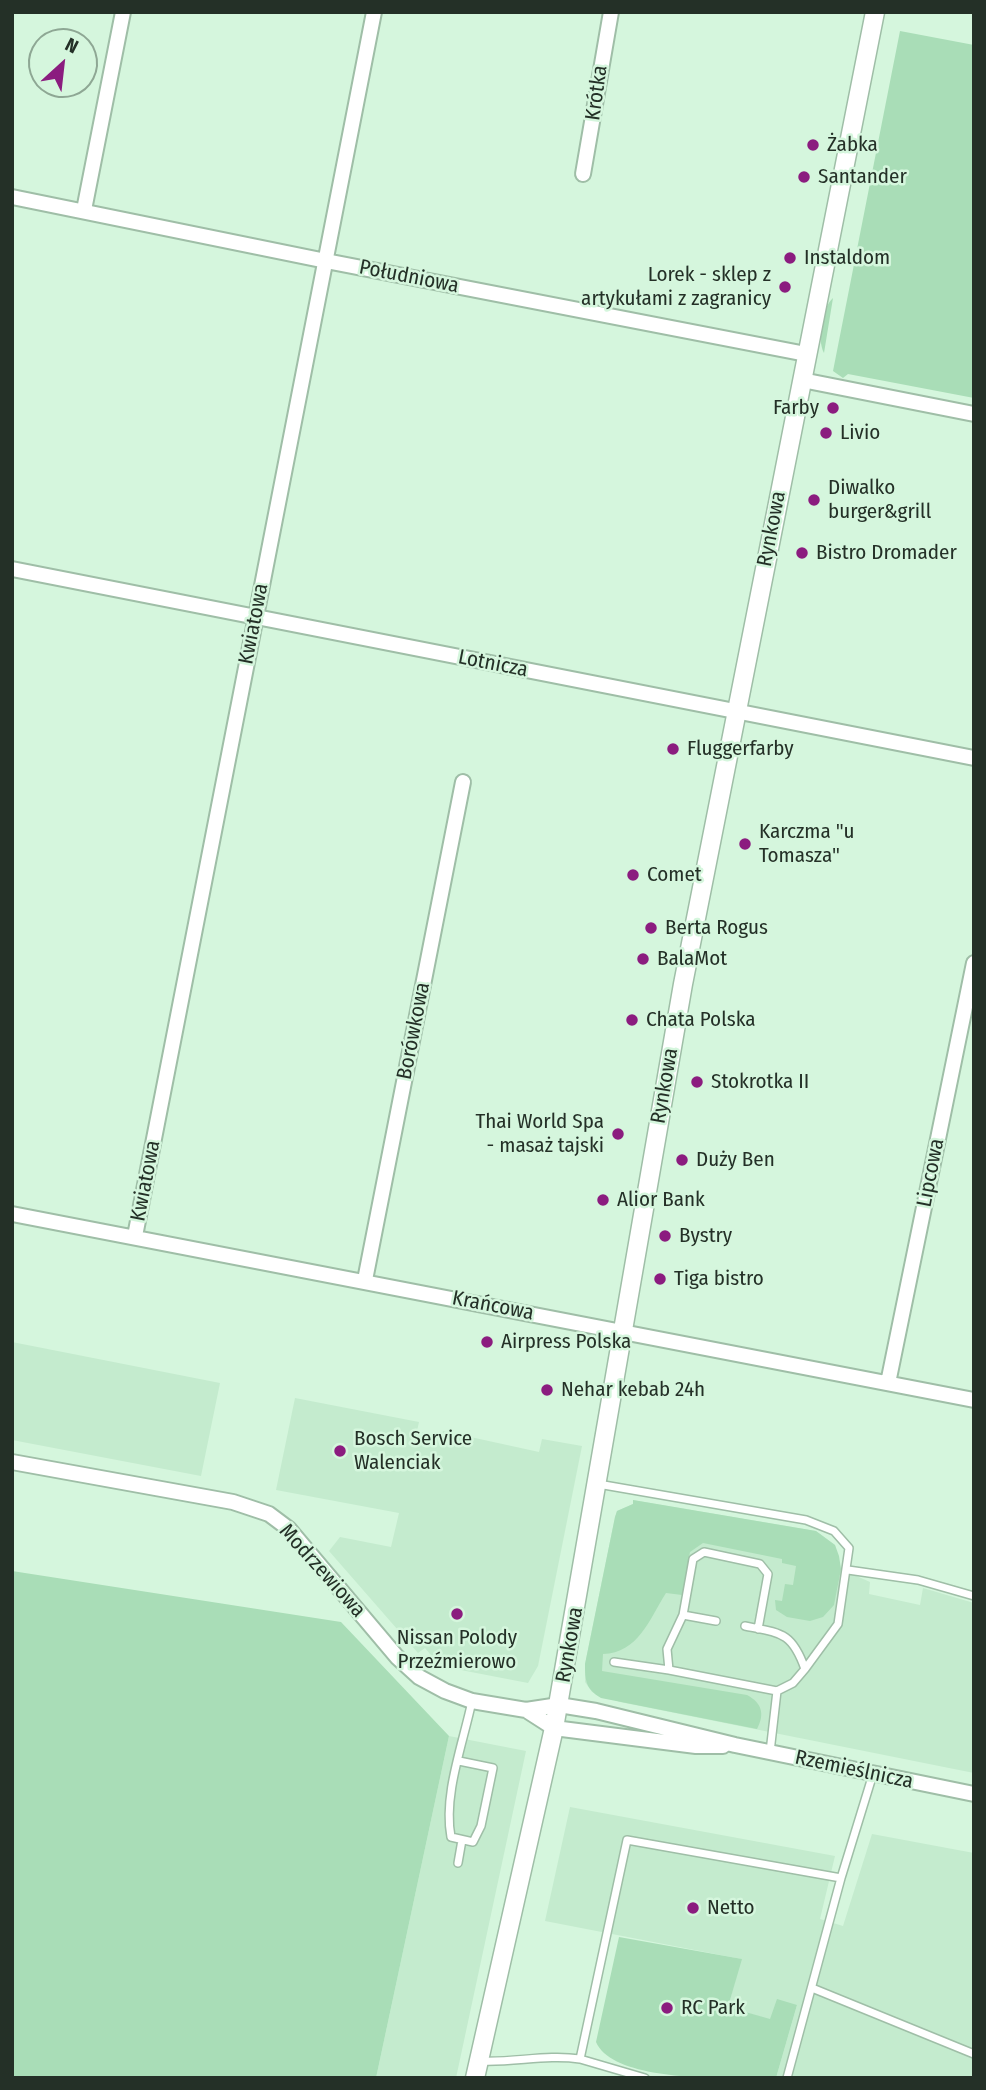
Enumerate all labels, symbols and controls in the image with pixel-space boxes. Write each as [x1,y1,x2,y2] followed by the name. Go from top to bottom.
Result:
[28,28,98,98] north arrow
[62,33,82,58] text: N
[581,64,613,122] street label: Krótka
[827,132,878,158] place label: Żabka
[805,137,821,153] marker: Żabka
[818,164,907,190] place label: Santander
[796,169,812,185] marker: Santander
[804,245,890,271] place label: Instaldom
[782,250,798,266] marker: Instaldom
[357,255,461,299] street label: Południowa
[581,262,771,312] place label: Lorek - sklep z artykułami z zagranicy
[777,279,793,295] marker: Lorek - sklep z artykułami z zagranicy
[773,395,819,421] place label: Farby
[825,400,841,416] marker: Farby
[840,420,880,446] place label: Livio
[818,425,834,441] marker: Livio
[828,475,931,525] place label: Diwalko burger&grill
[752,489,792,569] street label: Rynkowa
[806,492,822,508] marker: Diwalko burger&grill
[816,540,957,566] place label: Bistro Dromader
[794,545,810,561] marker: Bistro Dromader
[234,581,274,667] street label: Kwiatowa
[456,645,530,683] street label: Lotnicza
[687,736,794,762] place label: Fluggerfarby
[665,741,681,757] marker: Fluggerfarby
[759,819,855,869] place label: Karczma "u Tomasza"
[737,836,753,852] marker: Karczma "u Tomasza"
[647,862,702,888] place label: Comet
[625,867,641,883] marker: Comet
[665,915,768,941] place label: Berta Rogus
[643,920,659,936] marker: Berta Rogus
[657,946,727,972] place label: BalaMot
[635,951,651,967] marker: BalaMot
[392,980,436,1082] street label: Borówkowa
[646,1007,755,1033] place label: Chata Polska
[624,1012,640,1028] marker: Chata Polska
[646,1046,684,1126] street label: Rynkowa
[711,1069,809,1095] place label: Stokrotka II
[689,1074,705,1090] marker: Stokrotka II
[475,1109,604,1159] place label: Thai World Spa - masaż tajski
[610,1126,626,1142] marker: Thai World Spa - masaż tajski
[912,1137,950,1209] street label: Lipcowa
[126,1138,166,1224] street label: Kwiatowa
[696,1147,775,1173] place label: Duży Ben
[674,1152,690,1168] marker: Duży Ben
[617,1187,705,1213] place label: Alior Bank
[595,1192,611,1208] marker: Alior Bank
[679,1223,732,1249] place label: Bystry
[657,1228,673,1244] marker: Bystry
[674,1266,764,1292] place label: Tiga bistro
[652,1271,668,1287] marker: Tiga bistro
[450,1286,536,1326] street label: Krańcowa
[501,1329,631,1355] place label: Airpress Polska
[479,1334,495,1350] marker: Airpress Polska
[561,1377,705,1403] place label: Nehar kebab 24h
[539,1382,555,1398] marker: Nehar kebab 24h
[354,1426,472,1476] place label: Bosch Service Walenciak
[332,1443,348,1459] marker: Bosch Service Walenciak
[274,1519,370,1623] street label: Modrzewiowa
[551,1605,589,1685] street label: Rynkowa
[449,1606,465,1622] marker: Nissan Polody Przeźmierowo
[397,1625,517,1675] place label: Nissan Polody Przeźmierowo
[793,1745,915,1795] street label: Rzemieślnicza
[707,1895,755,1921] place label: Netto
[685,1900,701,1916] marker: Netto
[681,1995,745,2021] place label: RC Park
[659,2000,675,2016] marker: RC Park

